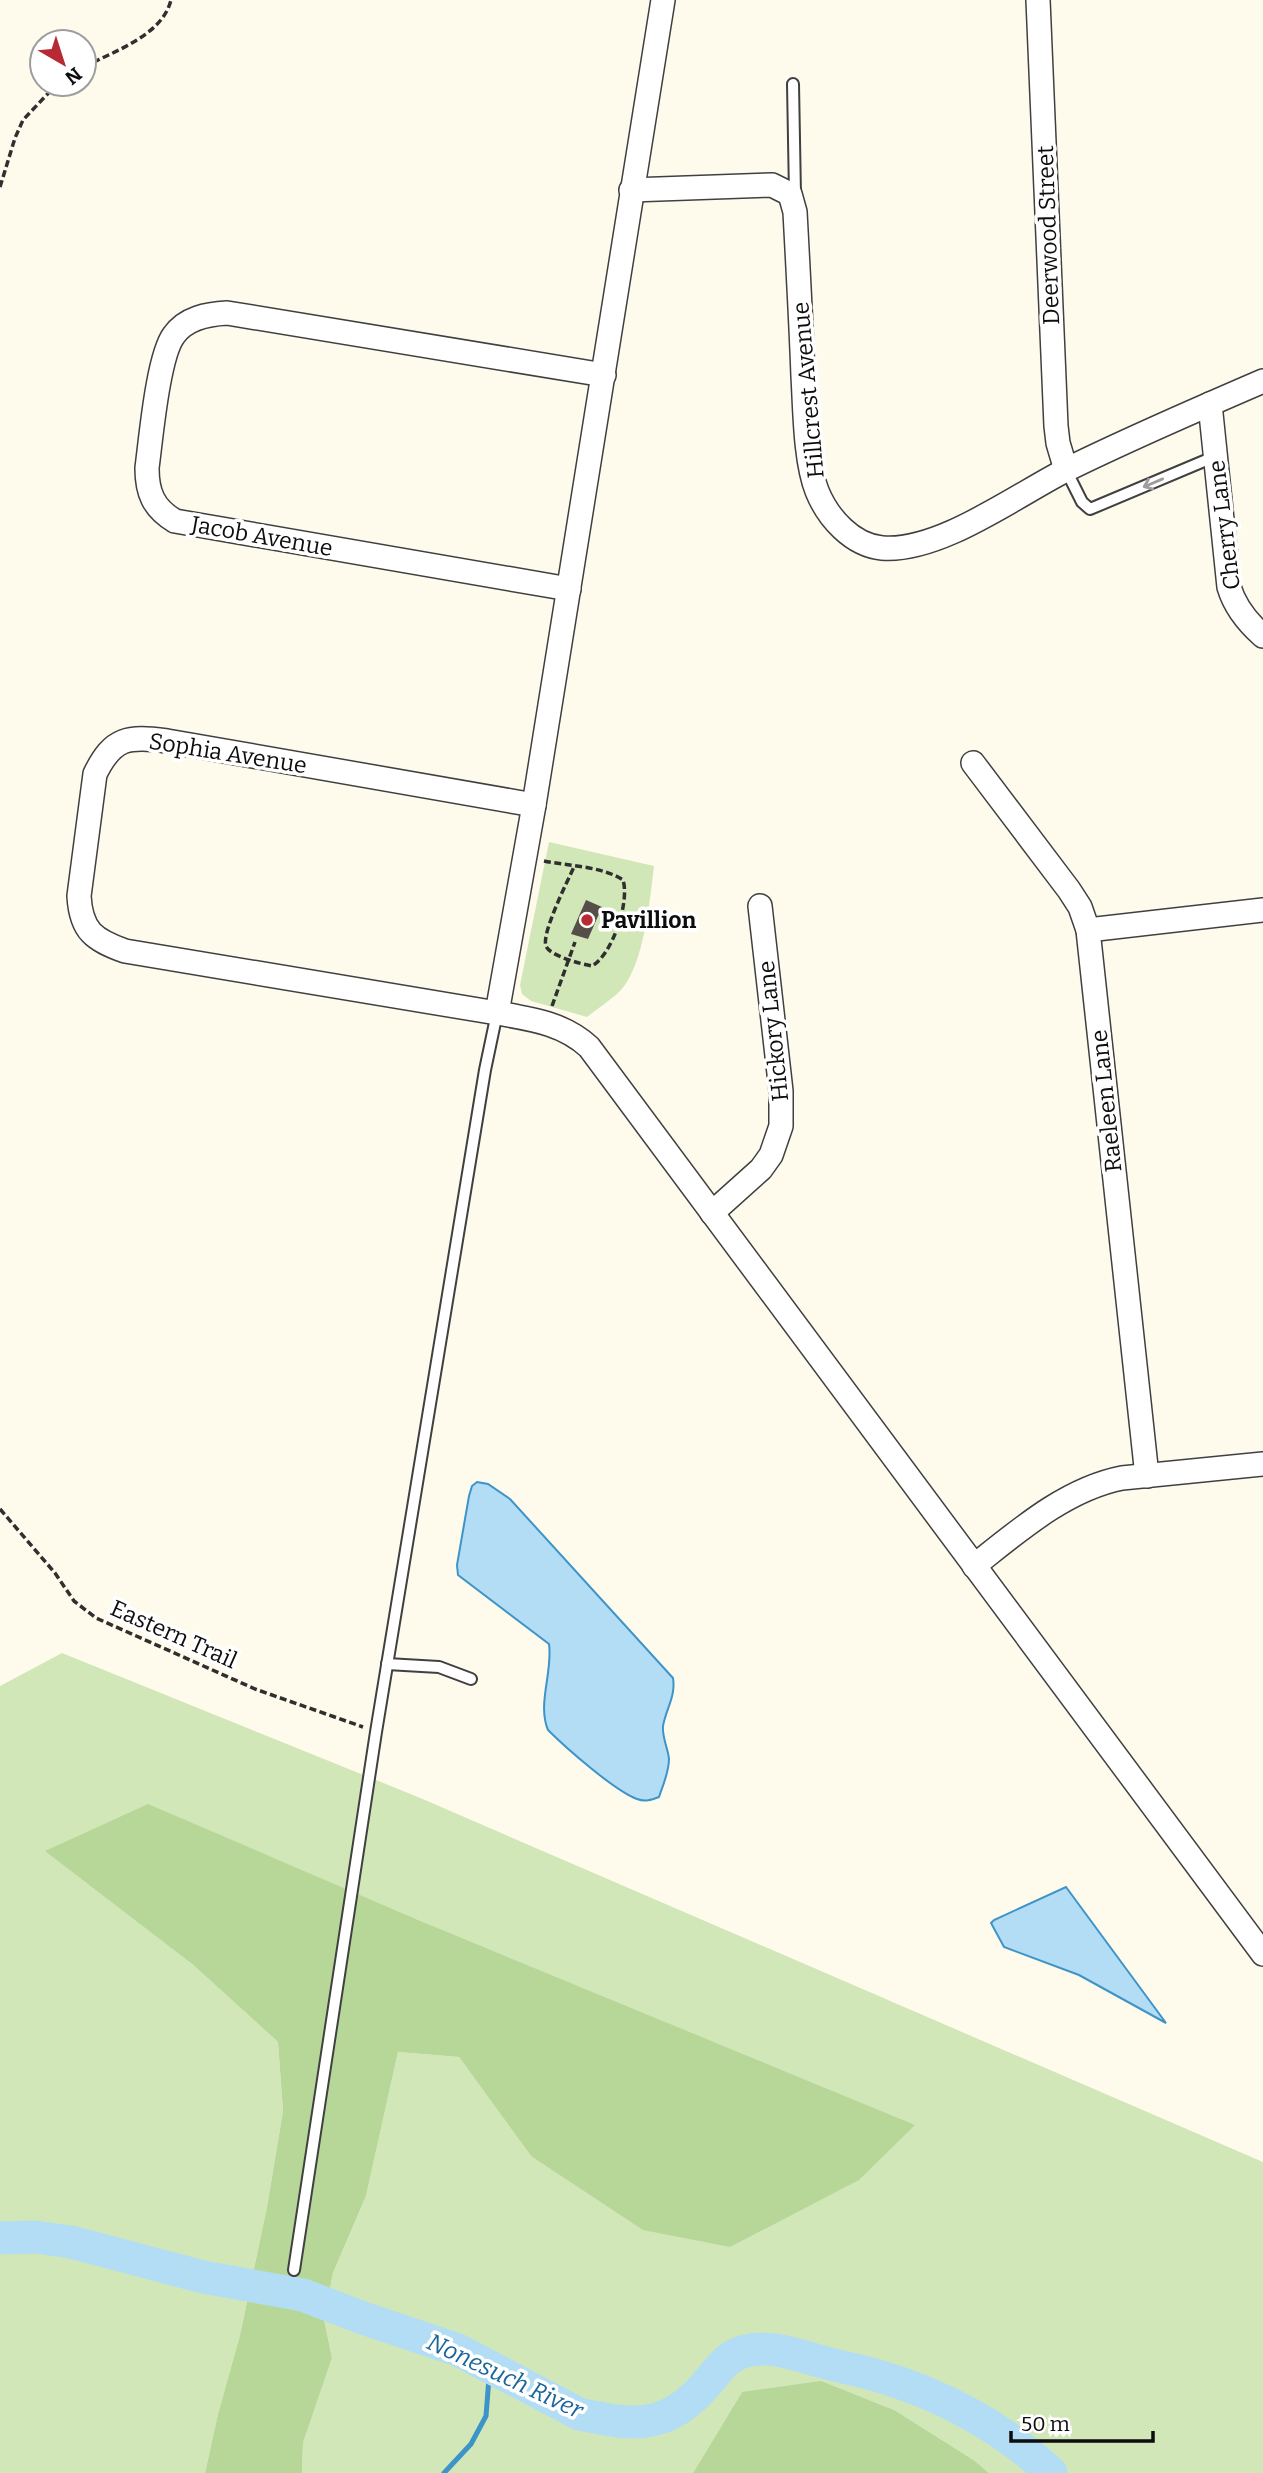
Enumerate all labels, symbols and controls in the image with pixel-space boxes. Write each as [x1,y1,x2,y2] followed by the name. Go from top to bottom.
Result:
[28,28,98,98] north arrow
[60,62,86,90] text: N
[1031,145,1065,325] street label: Deerwood Street
[786,301,830,479] street label: Hillcrest Avenue
[1202,459,1246,591] street label: Cherry Lane
[1143,477,1164,490] one-way arrow
[188,510,335,562] street label: Jacob Avenue
[147,727,309,779] street label: Sophia Avenue
[601,906,696,934] place label: Pavillion
[579,912,595,928] marker: Pavillion
[752,959,794,1103] street label: Hickory Lane
[1085,1028,1127,1174] street label: Raeleen Lane
[106,1594,242,1674] street label: Eastern Trail
[423,2328,588,2425] water label: Nonesuch River
[1011,2400,1153,2444] scale bar
[1021,2411,1070,2437] text: 50 m

